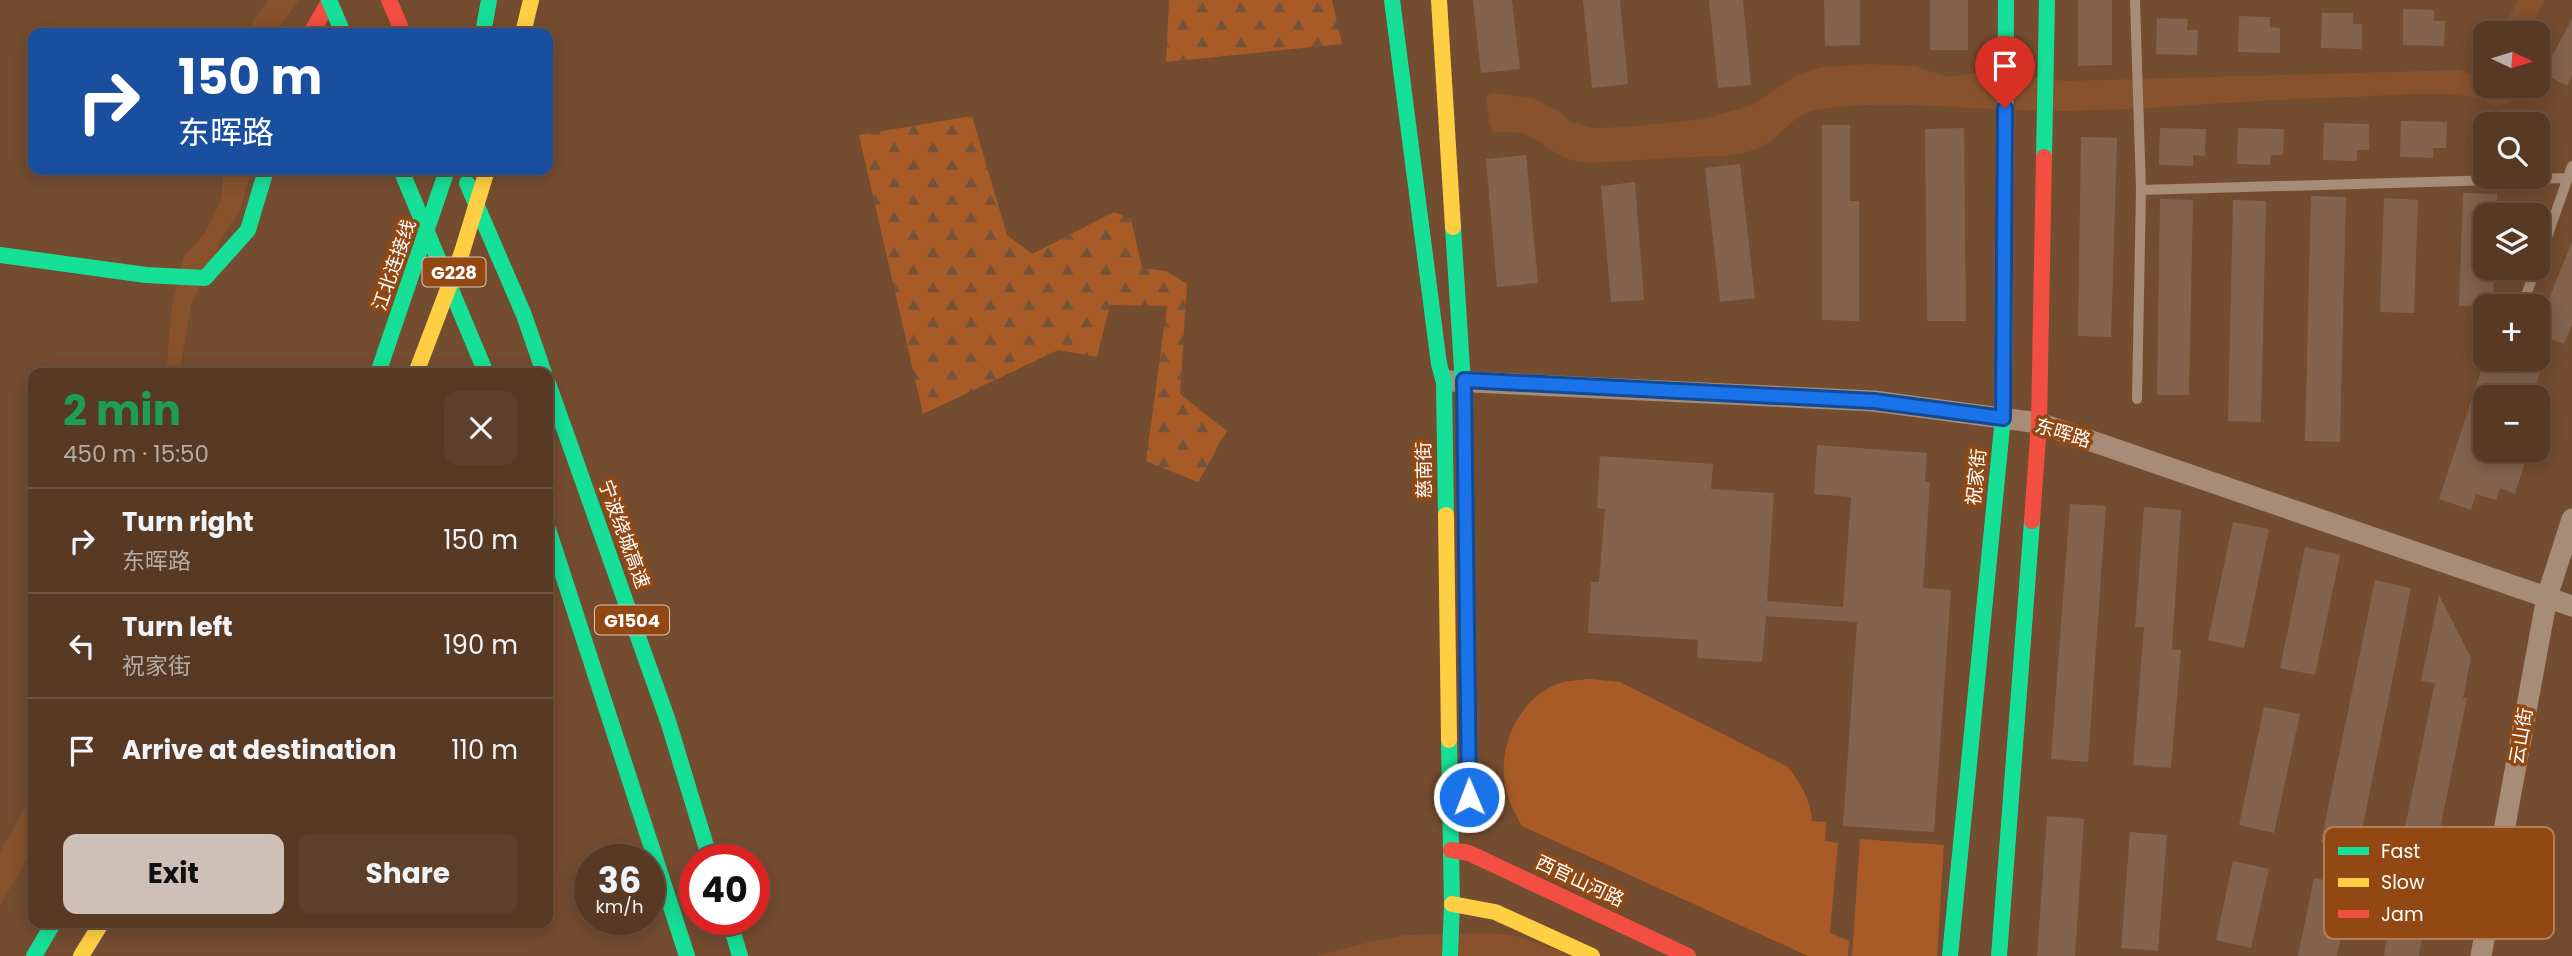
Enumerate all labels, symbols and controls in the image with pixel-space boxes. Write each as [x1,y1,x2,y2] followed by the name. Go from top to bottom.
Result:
[2473,21,2550,98] north arrow
[2473,21,2550,462] map controls
[1975,36,2035,108] pin
[178,43,323,111] text: 150 m
[1986,47,2024,85] icon: arrive
[63,56,154,147] icon: right
[178,110,274,155] text: 东晖路
[2473,112,2550,189] button: search
[2473,203,2550,280] button: layers
[366,216,422,314] street label: 江北连接线
[422,258,486,286] road number: G228
[2473,294,2550,371] button: +
[63,381,181,440] text: 2 min
[2473,385,2550,462] button: −
[444,391,518,465] button: close
[2032,412,2094,454] street label: 东晖路
[63,438,209,470] text: 450 m · 15:50
[1410,441,1438,499] street label: 慈南街
[1960,447,1992,507] street label: 祝家街
[592,476,656,592] street label: 宁波绕城高速
[122,504,254,540] text: Turn right
[63,522,101,560] icon: right
[443,522,518,558] text: 150 m
[122,545,191,577] text: 东晖路
[595,606,669,634] road number: G1504
[122,609,233,645] text: Turn left
[63,627,101,665] icon: left
[443,627,518,663] text: 190 m
[122,650,191,682] text: 祝家街
[2503,706,2539,766] street label: 云山街
[63,732,101,770] icon: arrive
[122,732,397,768] text: Arrive at destination
[451,732,518,768] text: 110 m
[1432,760,1506,834] position arrow
[2324,827,2554,939] legend
[63,834,284,914] button: Exit
[298,834,518,914] button: Share
[2381,838,2420,865] text: Fast
[679,844,770,935] speed limit sign: 40
[1531,849,1629,913] street label: 西官山河路
[598,856,641,905] text: 36
[2381,869,2425,896] text: Slow
[596,894,643,919] text: km/h
[2381,901,2423,928] text: Jam

